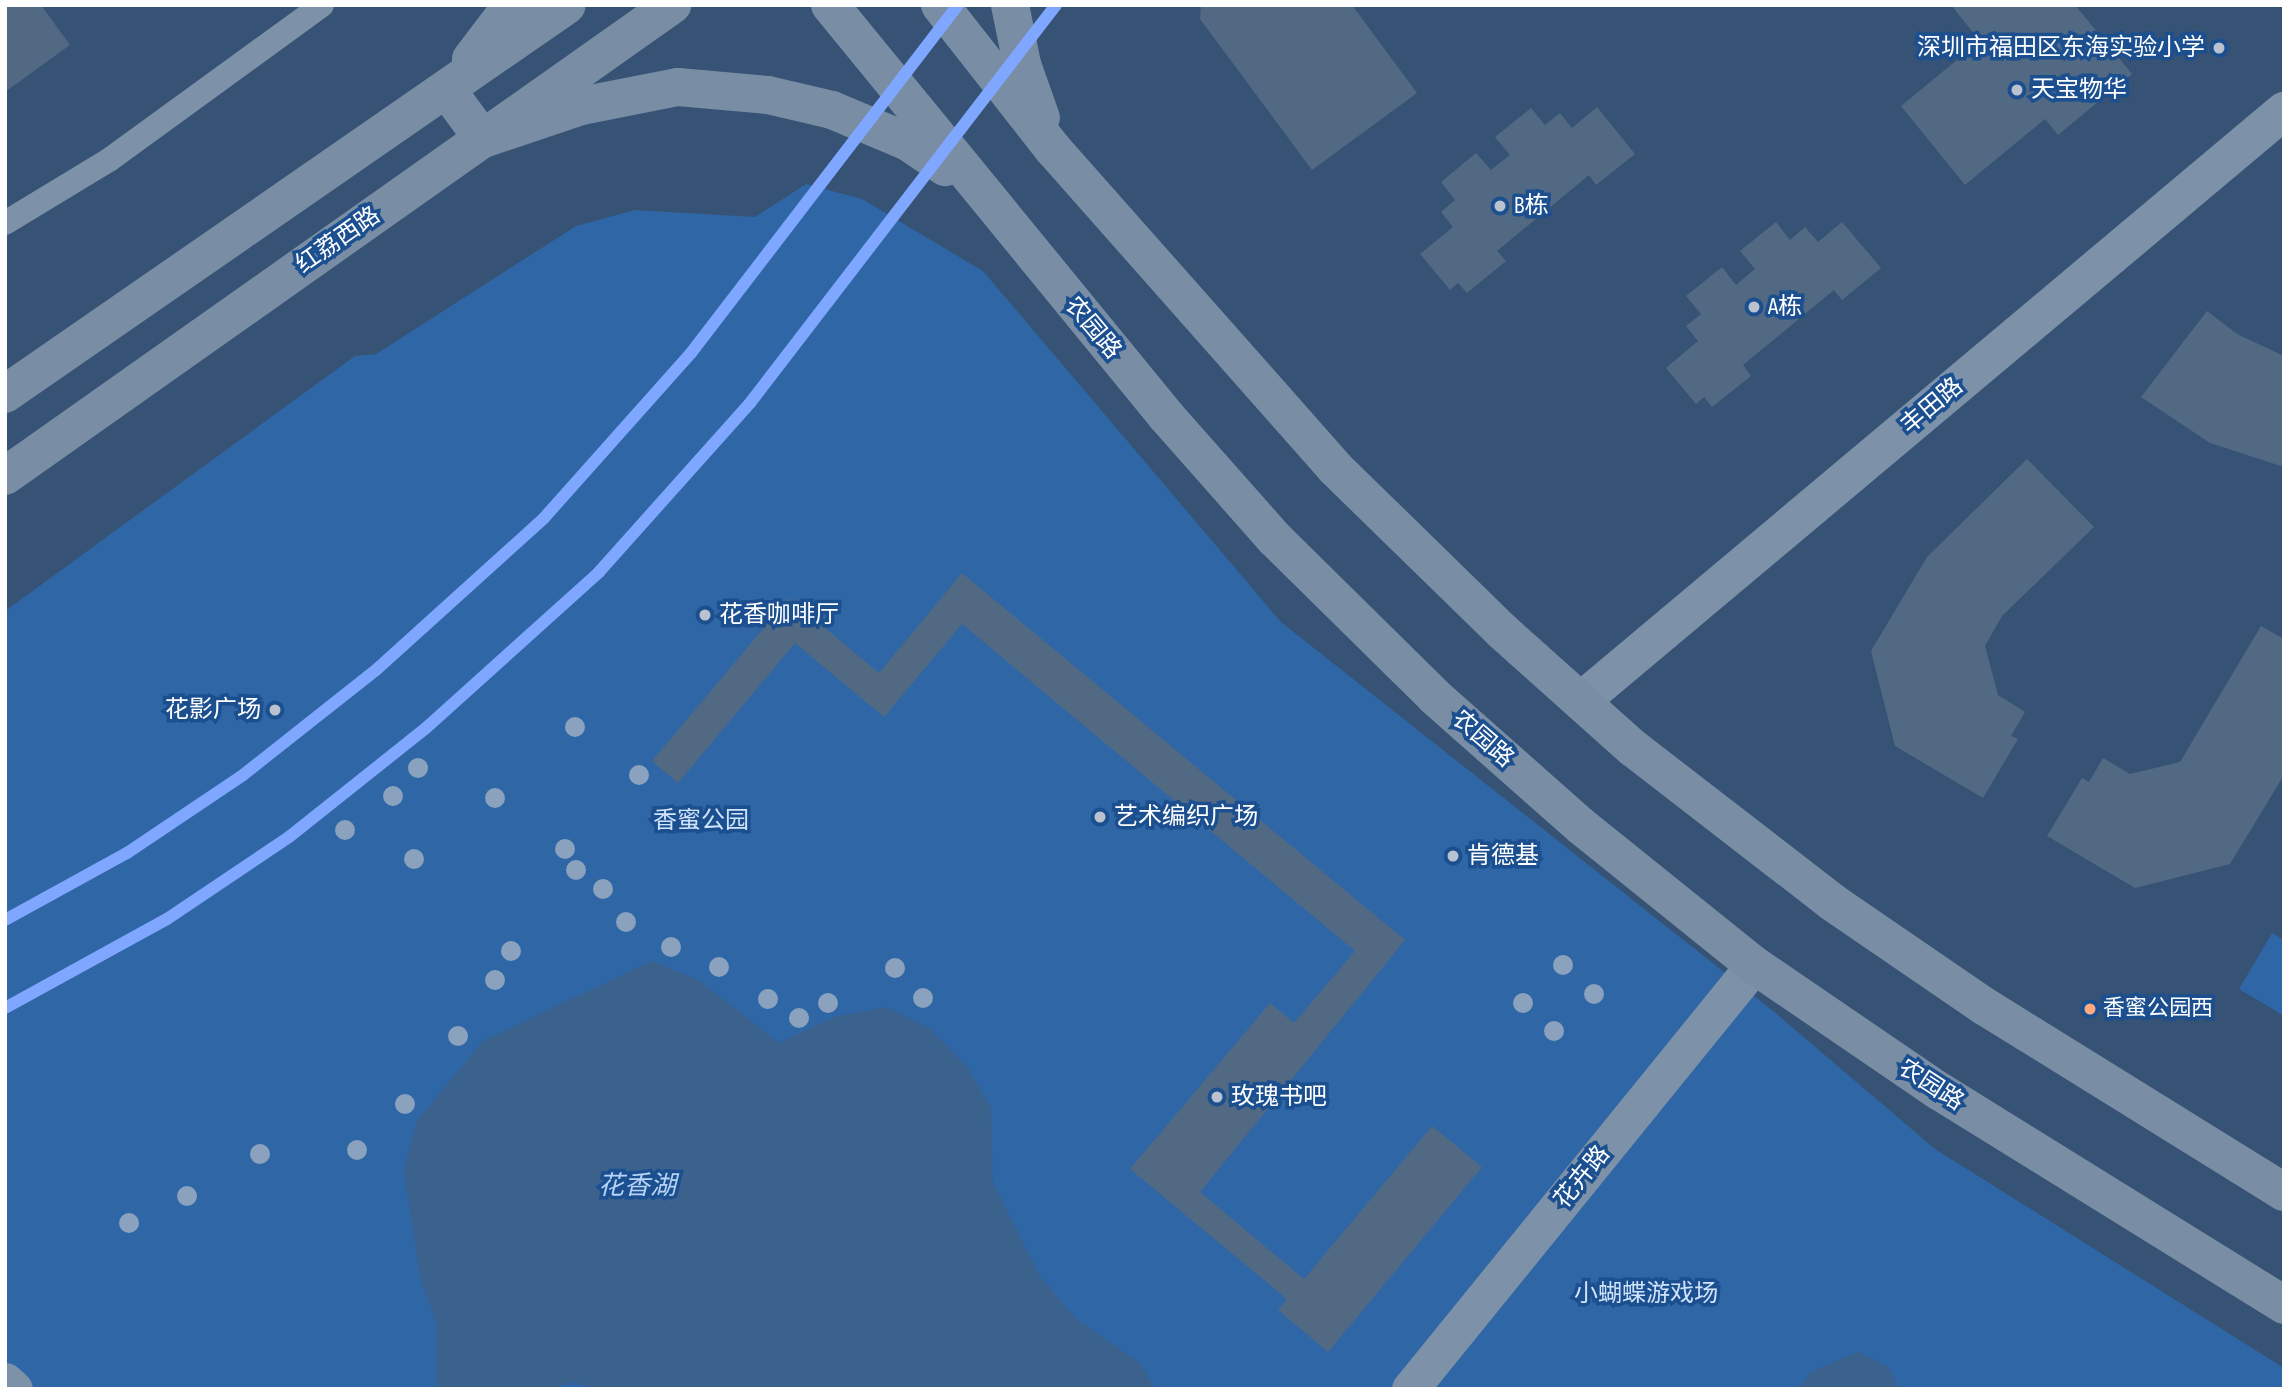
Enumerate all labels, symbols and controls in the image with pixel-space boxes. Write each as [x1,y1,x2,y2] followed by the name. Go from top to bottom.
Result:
[1917,34,2205,62] place label: 深圳市福田区东海实验小学
[2211,40,2227,56] marker: 深圳市福田区东海实验小学
[2031,76,2127,104] place label: 天宝物华
[2009,82,2025,98] marker: 天宝物华
[1514,192,1549,220] place label: B栋
[1492,198,1508,214] marker: B栋
[290,201,386,279] street label: 红荔西路
[1059,291,1127,365] street label: 农园路
[1768,293,1802,321] place label: A栋
[1746,299,1762,315] marker: A栋
[1895,372,1969,440] street label: 丰田路
[719,601,839,629] place label: 花香咖啡厅
[697,607,713,623] marker: 花香咖啡厅
[165,696,261,724] place label: 花影广场
[267,702,283,718] marker: 花影广场
[1446,705,1520,773] street label: 农园路
[1114,803,1258,831] place label: 艺术编织广场
[653,807,749,835] park label: 香蜜公园
[1092,809,1108,825] marker: 艺术编织广场
[1467,842,1539,870] place label: 肯德基
[1445,848,1461,864] marker: 肯德基
[2103,996,2213,1022] place label: 香蜜公园西
[2083,1002,2097,1016] marker: 香蜜公园西
[1893,1053,1969,1117] street label: 农园路
[1231,1083,1327,1111] place label: 玫瑰书吧
[1209,1089,1225,1105] marker: 玫瑰书吧
[1548,1140,1616,1214] street label: 花卉路
[598,1171,676,1203] water label: 花香湖
[1574,1280,1718,1308] park label: 小蝴蝶游戏场

